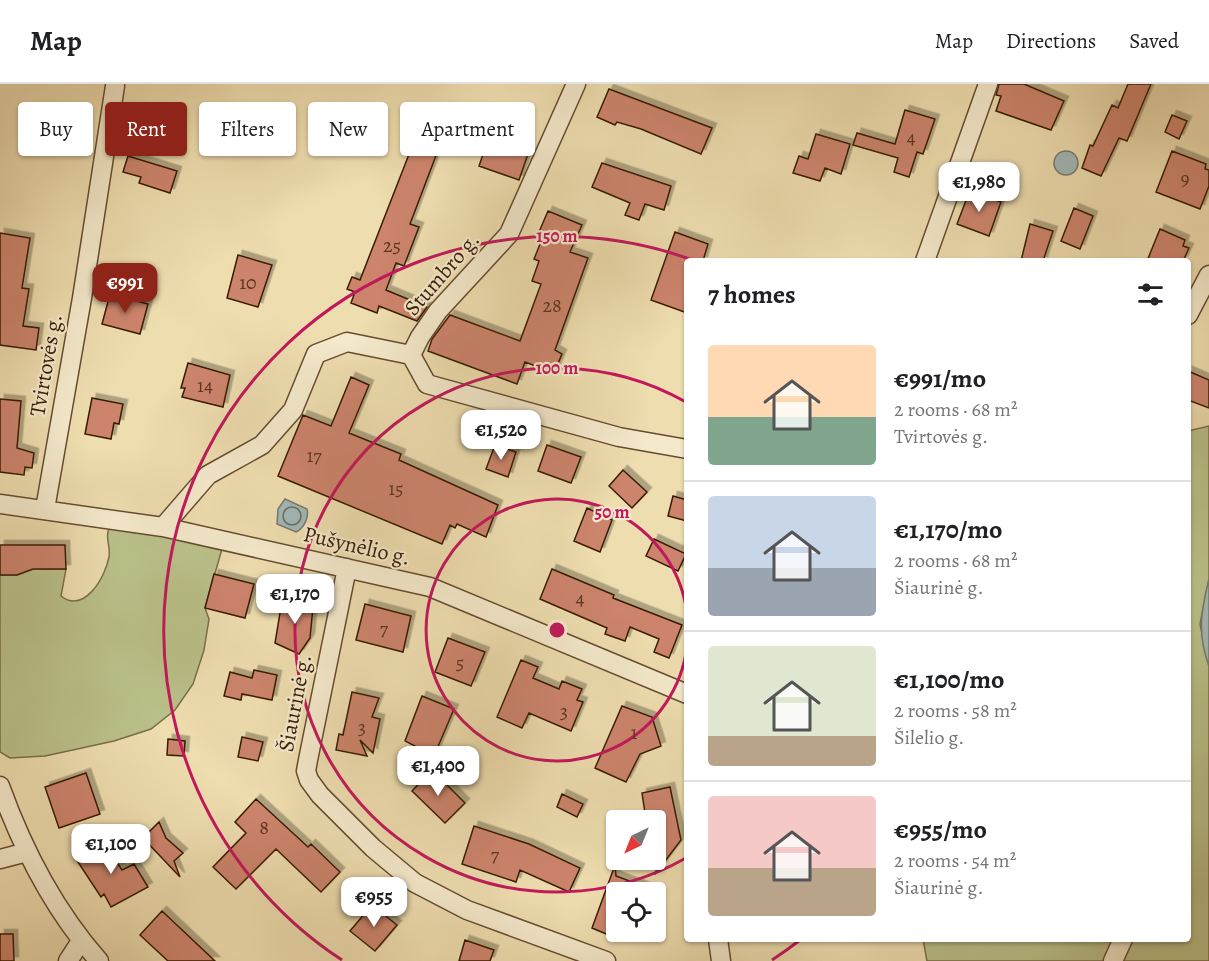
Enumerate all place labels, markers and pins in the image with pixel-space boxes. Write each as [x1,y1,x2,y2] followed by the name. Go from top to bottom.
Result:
[930,162,1028,213] pin: €1,980
[89,263,161,314] pin: €991
[452,410,550,461] pin: €1,520
[246,574,344,625] pin: €1,170
[547,620,567,640] centre of rings
[389,746,487,797] pin: €1,400
[62,824,160,875] pin: €1,100
[338,877,410,928] pin: €955

